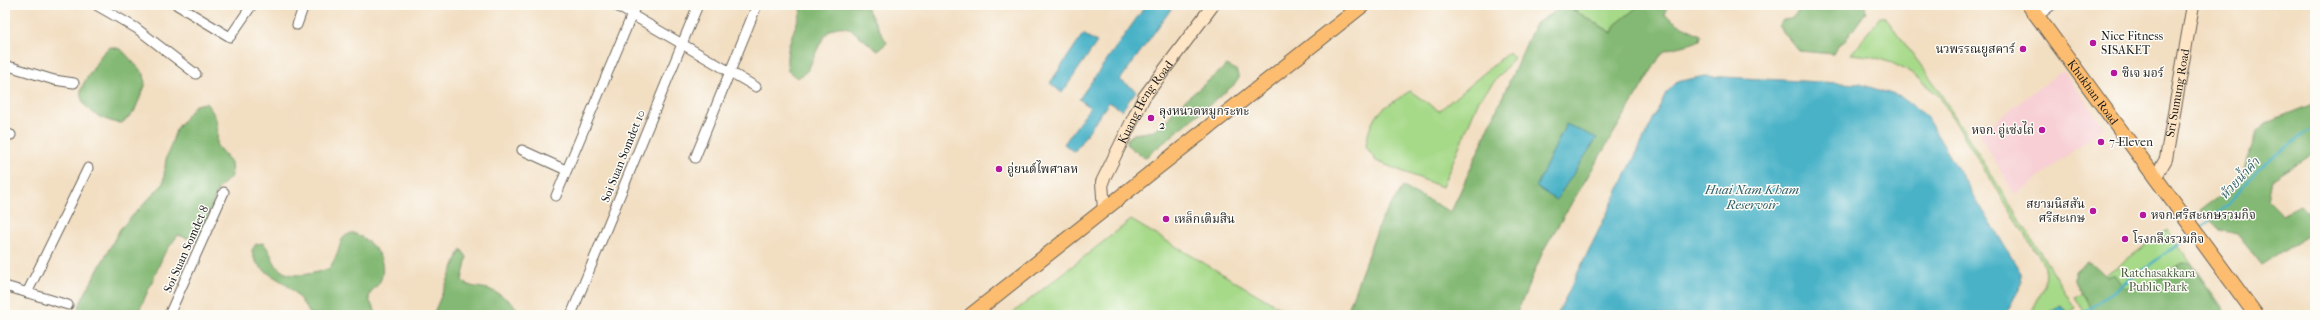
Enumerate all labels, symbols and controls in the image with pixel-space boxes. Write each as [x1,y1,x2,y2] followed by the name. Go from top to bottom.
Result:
[2101,29,2164,57] place label: Nice Fitness SISAKET
[2088,38,2098,48] marker: Nice Fitness SISAKET
[1936,42,2016,57] place label: นวพรรณยูสคาร์
[2018,44,2028,54] marker: นวพรรณยูสคาร์
[2163,47,2192,138] street label: Sri Sumung Road
[2064,57,2121,128] street label: Khukhan Road
[1115,58,1176,146] street label: Kuang Heng Road
[2122,66,2164,80] place label: ซีเจ มอร์
[2109,68,2119,78] marker: ซีเจ มอร์
[1159,104,1249,132] place label: ลุงหนวดหมูกระทะ 2
[598,108,648,204] street label: Soi Suan Somdet 10
[1146,113,1156,123] marker: ลุงหนวดหมูกระทะ 2
[1972,121,2034,138] place label: หจก. อู่เซ่งไถ่
[2037,125,2047,135] marker: หจก. อู่เซ่งไถ่
[2109,135,2153,149] place label: 7-Eleven
[2096,137,2106,147] marker: 7-Eleven
[2215,153,2263,202] water label: ห้วยน้ำคำ
[1007,160,1078,177] place label: อู่ยนต์ไพศาลห
[994,164,1004,174] marker: อู่ยนต์ไพศาลห
[1704,182,1799,212] water label: Huai Nam Kham Reservoir
[2026,197,2086,225] place label: สยามนิสสัน ศรีสะเกษ
[161,203,211,295] street label: Soi Suan Somdet 8
[2088,206,2098,216] marker: สยามนิสสัน ศรีสะเกษ
[2151,208,2256,222] place label: หจก.ศรีสะเกษรวมกิจ
[2138,210,2148,220] marker: หจก.ศรีสะเกษรวมกิจ
[1174,211,1235,226] place label: เหล็กเติมสิน
[1161,214,1171,224] marker: เหล็กเติมสิน
[2132,230,2204,246] place label: โรงกลึงรวมกิจ
[2120,234,2130,244] marker: โรงกลึงรวมกิจ
[2121,266,2196,294] park label: Ratchasakkara Public Park

